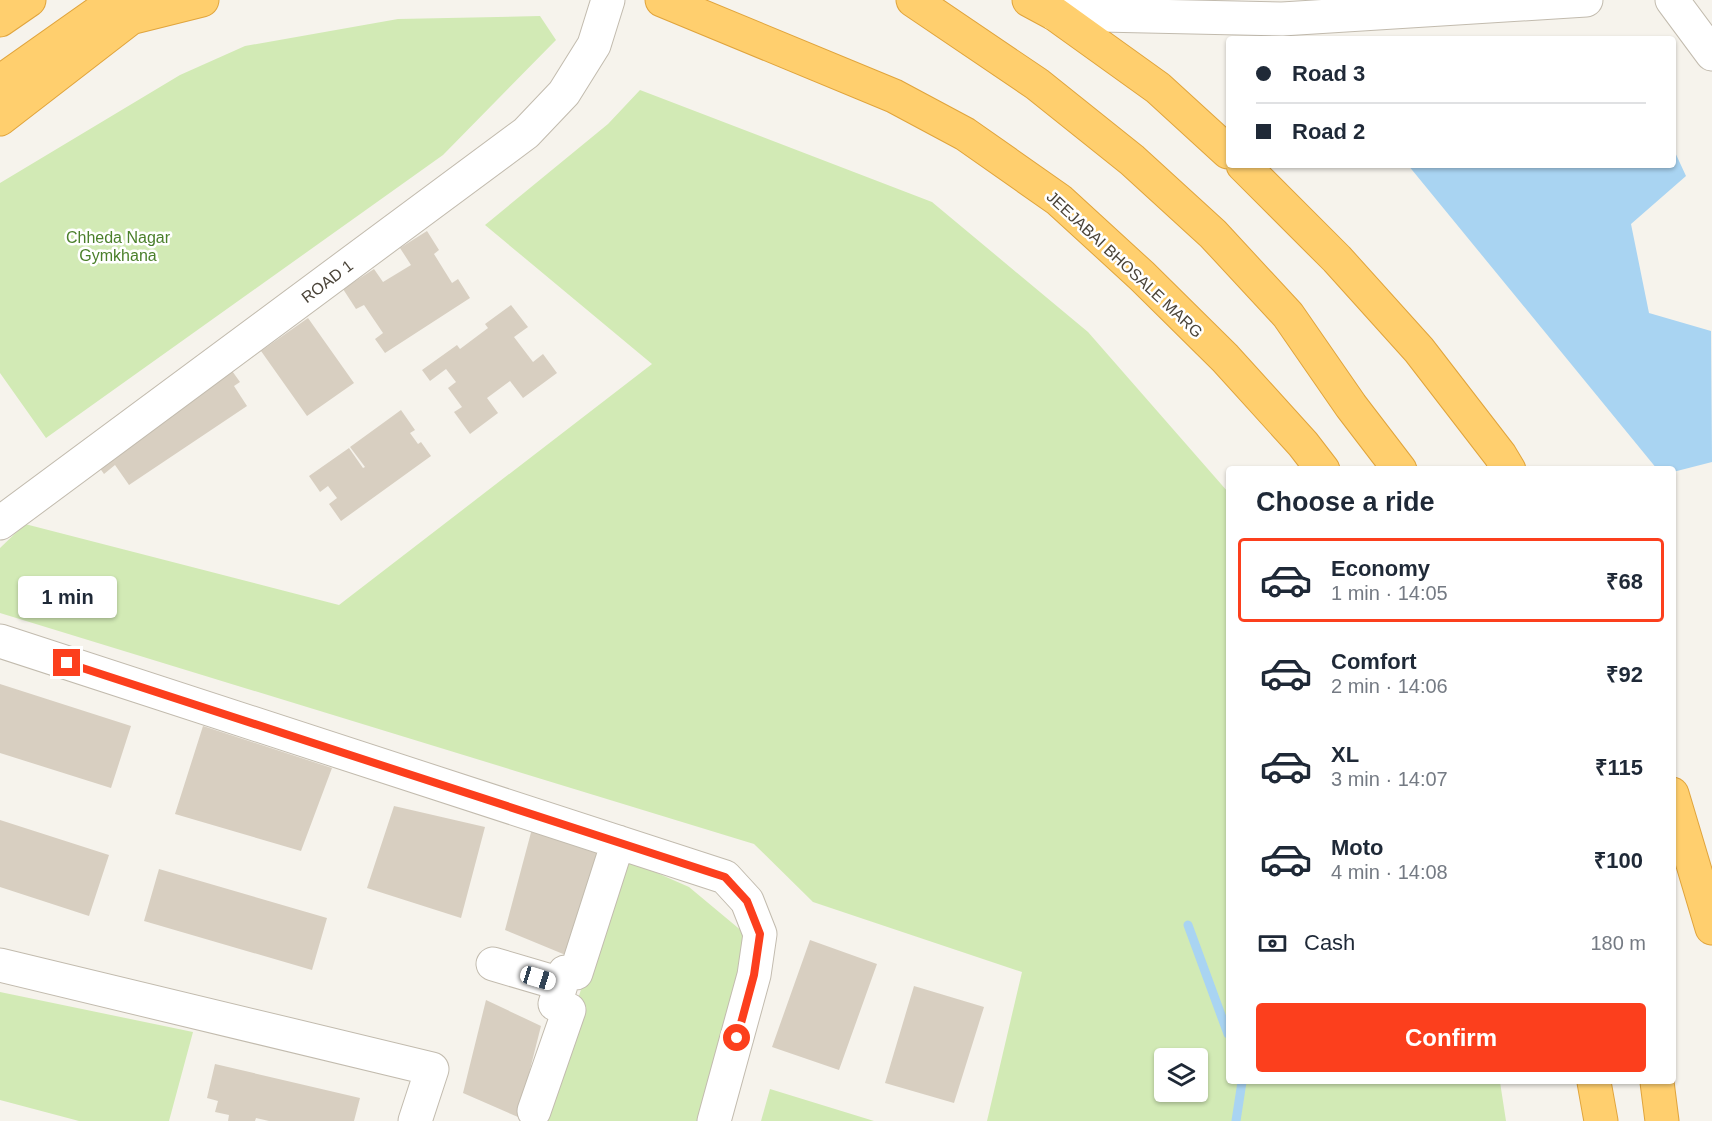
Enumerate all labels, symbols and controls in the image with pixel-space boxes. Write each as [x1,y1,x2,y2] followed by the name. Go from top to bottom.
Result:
[1292,61,1365,86] text: Road 3
[1292,119,1365,144] text: Road 2
[1043,188,1206,341] street label: JEEJABAI BHOSALE MARG
[66,229,171,264] park label: Chheda Nagar Gymkhana
[298,257,356,306] street label: ROAD 1
[1256,487,1435,517] text: Choose a ride
[1259,553,1313,607] icon: car
[1331,556,1430,581] text: Economy
[1606,569,1643,594] text: ₹68
[17,576,116,618] callout: 1 min
[1331,582,1448,604] text: 1 min · 14:05
[41,586,94,608] text: 1 min
[1259,646,1313,700] icon: car
[53,649,80,676] route end
[1331,649,1417,674] text: Comfort
[1606,662,1643,687] text: ₹92
[1331,675,1448,697] text: 2 min · 14:06
[1259,739,1313,793] icon: car
[1331,742,1359,767] text: XL
[1595,755,1643,780] text: ₹115
[1331,768,1448,790] text: 3 min · 14:07
[1259,832,1313,886] icon: car
[1331,835,1384,860] text: Moto
[1594,848,1643,873] text: ₹100
[1331,861,1448,883] text: 4 min · 14:08
[1256,927,1289,960] icon: cash
[1304,930,1355,955] text: Cash
[1590,932,1646,954] text: 180 m
[518,964,558,992] car
[1256,1003,1646,1072] button: Confirm
[723,1024,750,1051] route start
[1154,1048,1208,1102] map controls
[1154,1048,1208,1102] button: layers

